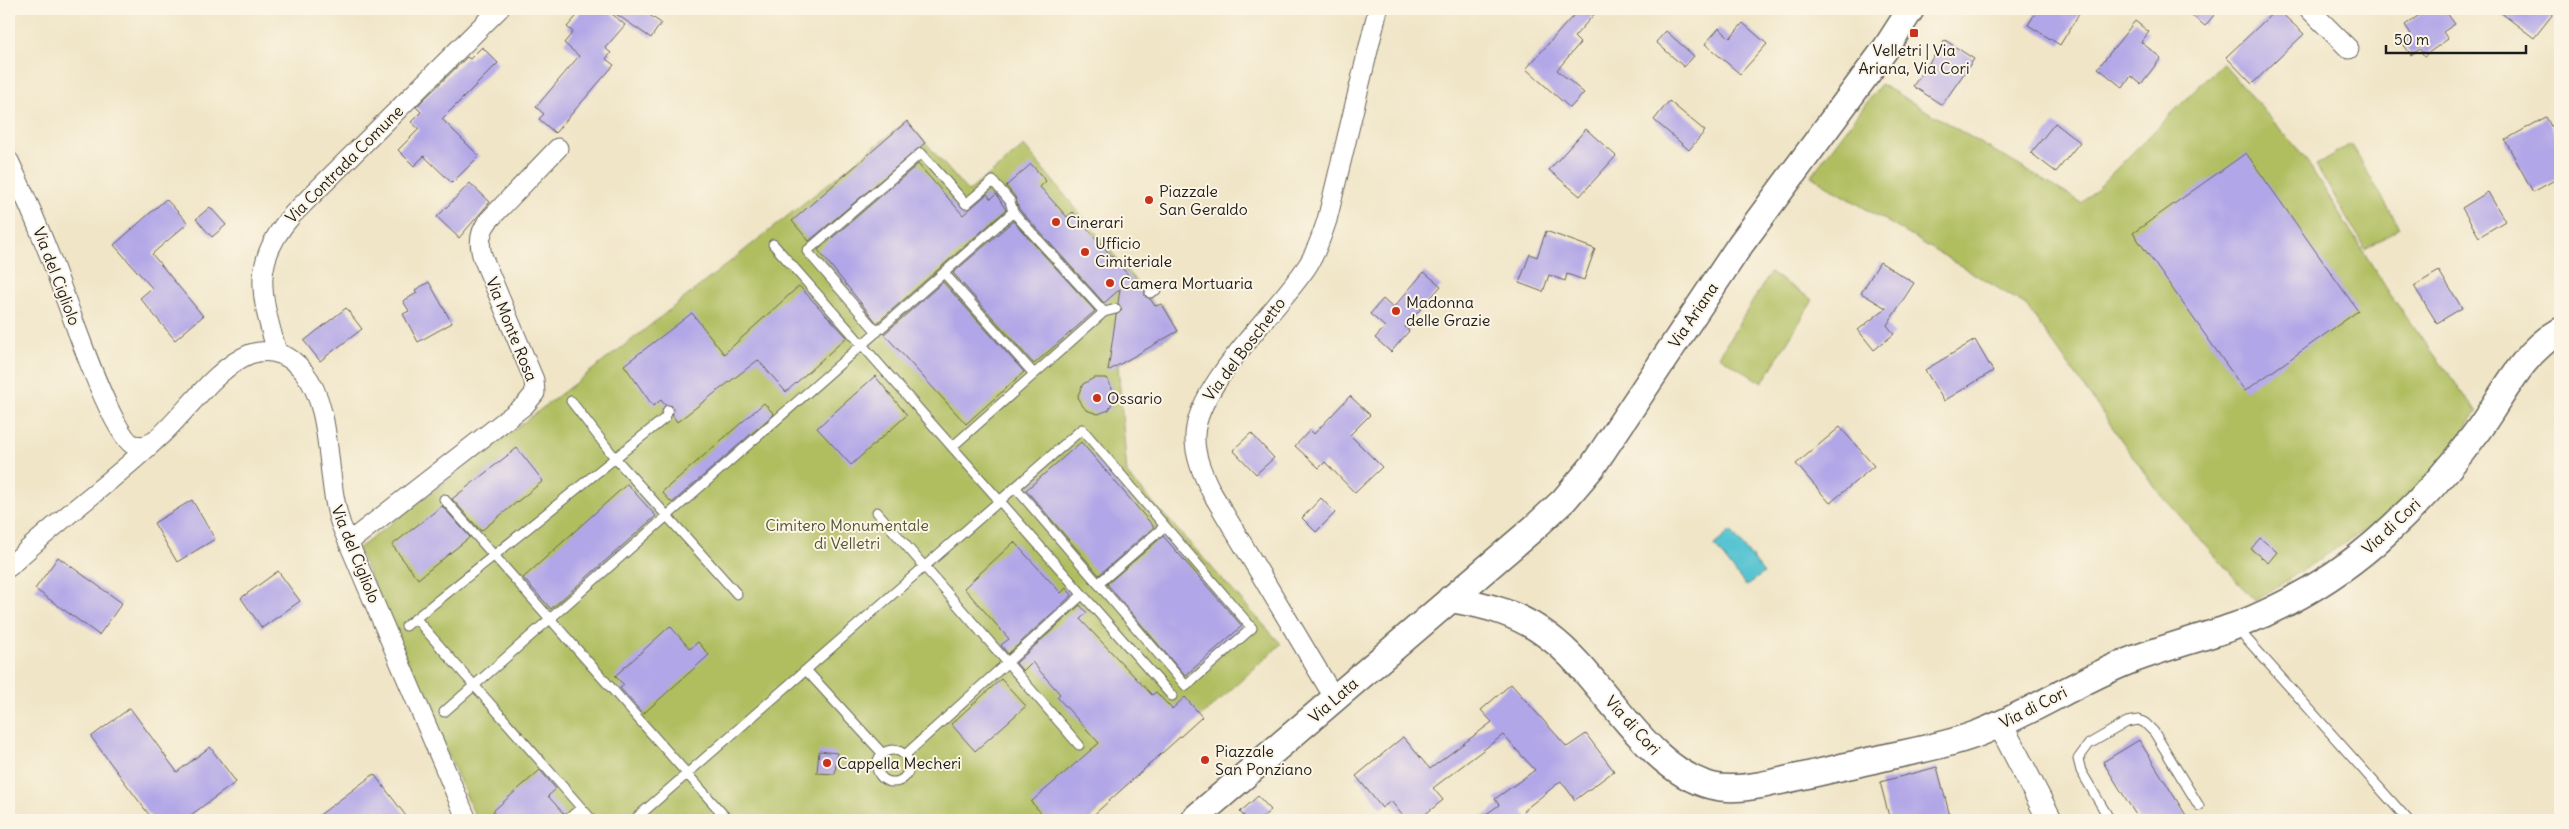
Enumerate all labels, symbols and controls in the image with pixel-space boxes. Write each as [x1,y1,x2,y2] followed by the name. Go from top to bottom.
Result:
[2386,22,2526,54] scale bar
[1908,27,1920,39] marker: Velletri | Via Ariana, Via Cori
[2394,30,2429,49] text: 50 m
[1858,40,1970,78] place label: Velletri | Via Ariana, Via Cori
[281,101,407,227] street label: Via Contrada Comune
[1159,181,1248,219] place label: Piazzale San Geraldo
[1143,194,1155,206] marker: Piazzale San Geraldo
[1066,212,1124,232] place label: Cinerari
[1050,216,1062,228] marker: Cinerari
[29,224,85,328] street label: Via del Cigliolo
[1095,233,1172,271] place label: Ufficio Cimiteriale
[1079,246,1091,258] marker: Ufficio Cimiteriale
[1120,273,1253,293] place label: Camera Mortuaria
[482,274,542,384] street label: Via Monte Rosa
[1104,277,1116,289] marker: Camera Mortuaria
[1664,279,1722,351] street label: Via Ariana
[1406,292,1490,330] place label: Madonna delle Grazie
[1199,293,1289,405] street label: Via del Boschetto
[1390,305,1402,317] marker: Madonna delle Grazie
[1107,388,1162,408] place label: Ossario
[1091,392,1103,404] marker: Ossario
[2358,494,2424,558] street label: Via di Cori
[327,502,385,606] street label: Via del Cigliolo
[765,515,929,553] park label: Cimitero Monumentale di Velletri
[1304,673,1362,727] street label: Via Lata
[1996,682,2070,732] street label: Via di Cori
[1601,691,1665,759] street label: Via di Cori
[1215,741,1312,779] place label: Piazzale San Ponziano
[837,753,961,773] place label: Cappella Mecheri
[1199,754,1211,766] marker: Piazzale San Ponziano
[821,757,833,769] marker: Cappella Mecheri

